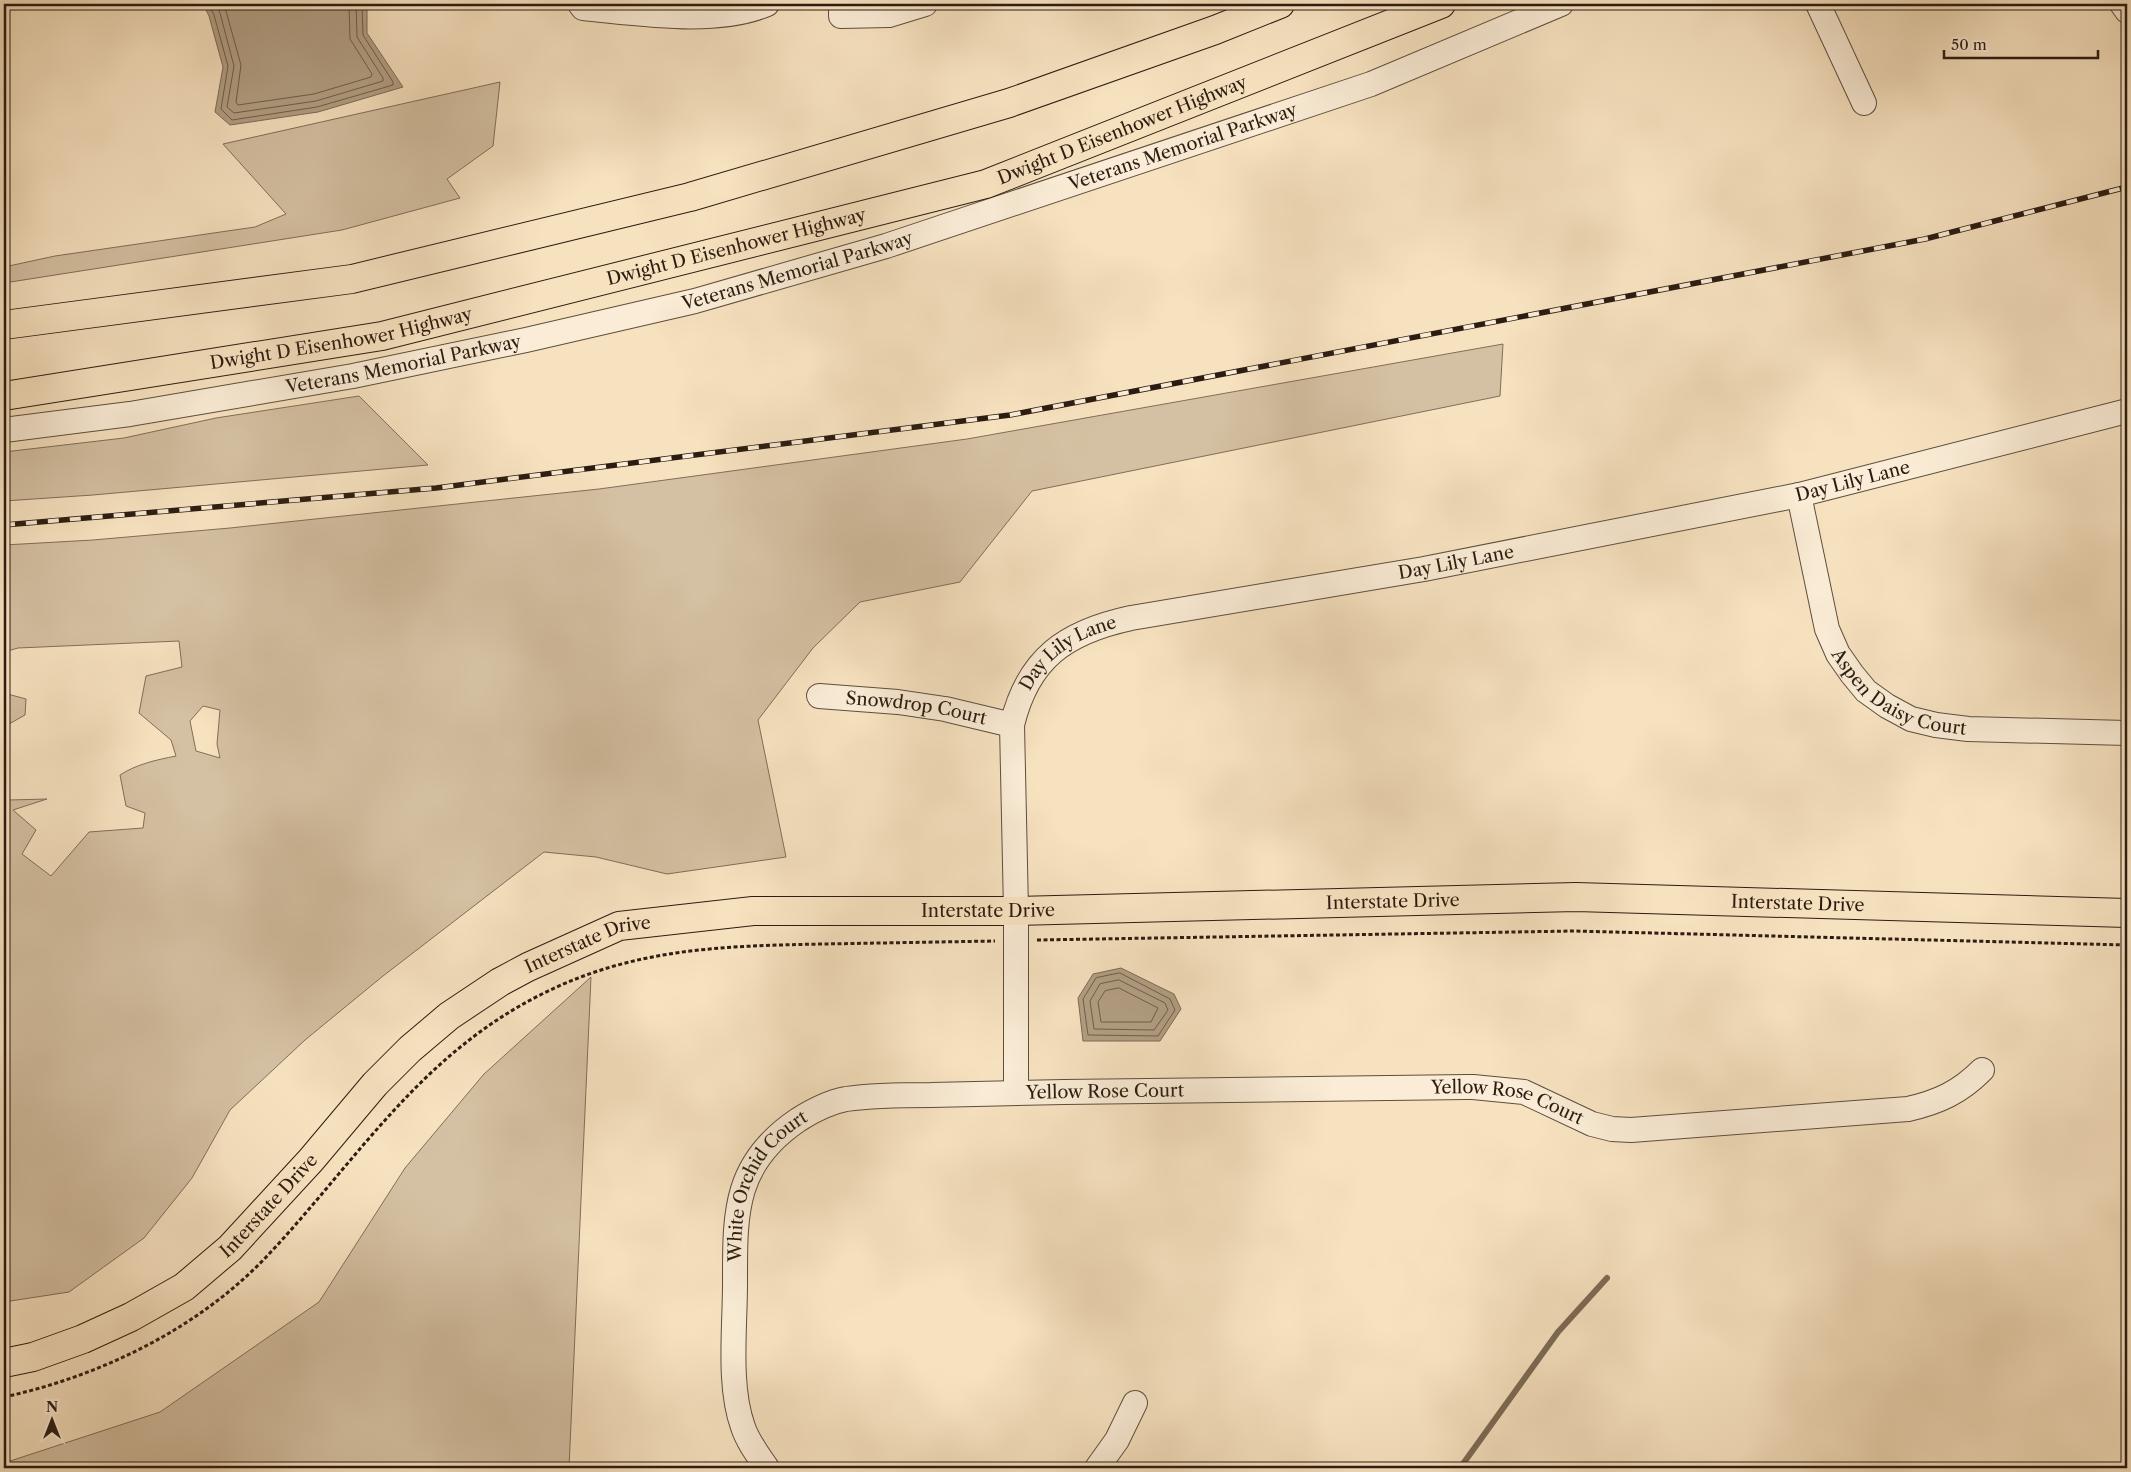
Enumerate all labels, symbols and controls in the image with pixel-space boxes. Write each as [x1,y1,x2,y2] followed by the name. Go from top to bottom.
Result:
[1944,28,2097,60] scale bar
[1951,35,1987,54] text: 50 m
[994,71,1251,189] street label: Dwight D Eisenhower Highway
[1065,98,1301,196] street label: Veterans Memorial Parkway
[604,203,869,290] street label: Dwight D Eisenhower Highway
[679,227,917,315] street label: Veterans Memorial Parkway
[208,303,475,374] street label: Dwight D Eisenhower Highway
[283,330,524,398] street label: Veterans Memorial Parkway
[1793,456,1912,506] street label: Day Lily Lane
[1397,541,1516,584] street label: Day Lily Lane
[1015,611,1119,694] street label: Day Lily Lane
[1826,643,1968,740] street label: Aspen Daisy Court
[845,687,989,730] street label: Snowdrop Court
[1326,889,1460,914] street label: Interstate Drive
[1731,891,1865,916] street label: Interstate Drive
[921,899,1055,922] street label: Interstate Drive
[521,912,652,978] street label: Interstate Drive
[1430,1076,1588,1130] street label: Yellow Rose Court
[1025,1079,1185,1104] street label: Yellow Rose Court
[724,1106,812,1263] street label: White Orchid Court
[216,1149,322,1263] street label: Interstate Drive
[28,1394,78,1444] north arrow
[46,1398,58,1416] text: N

